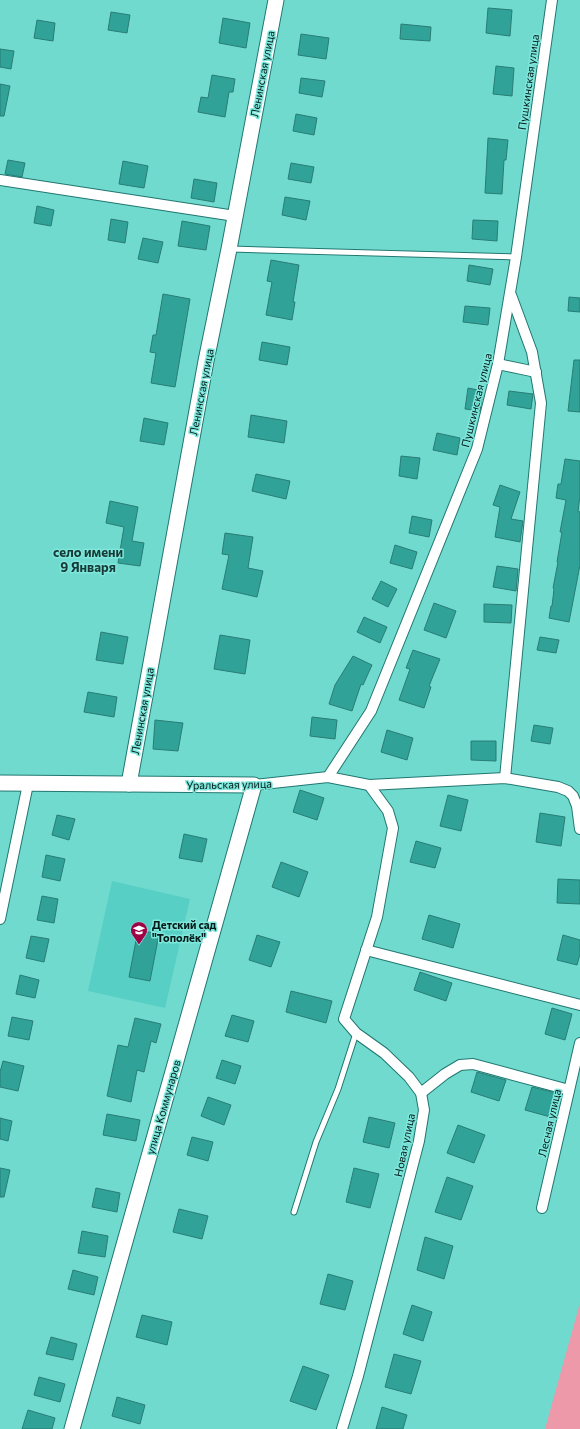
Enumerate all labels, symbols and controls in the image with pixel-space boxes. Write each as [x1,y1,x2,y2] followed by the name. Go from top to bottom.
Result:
[247,30,277,118] street label: Ленинская улица
[515,33,541,131] street label: Пушкинская улица
[186,348,216,436] street label: Ленинская улица
[458,352,494,448] street label: Пушкинская улица
[53,544,123,575] district label: село имени 9 Января
[128,667,156,755] street label: Ленинская улица
[186,777,272,791] street label: Уральская улица
[152,918,217,944] place label: Детский сад "Тополёк"
[129,920,149,945] school or university icon: Детский сад "Тополёк"
[143,1058,183,1156] street label: улица Коммунаров
[535,1088,563,1158] street label: Лесная улица
[391,1112,417,1178] street label: Новая улица

